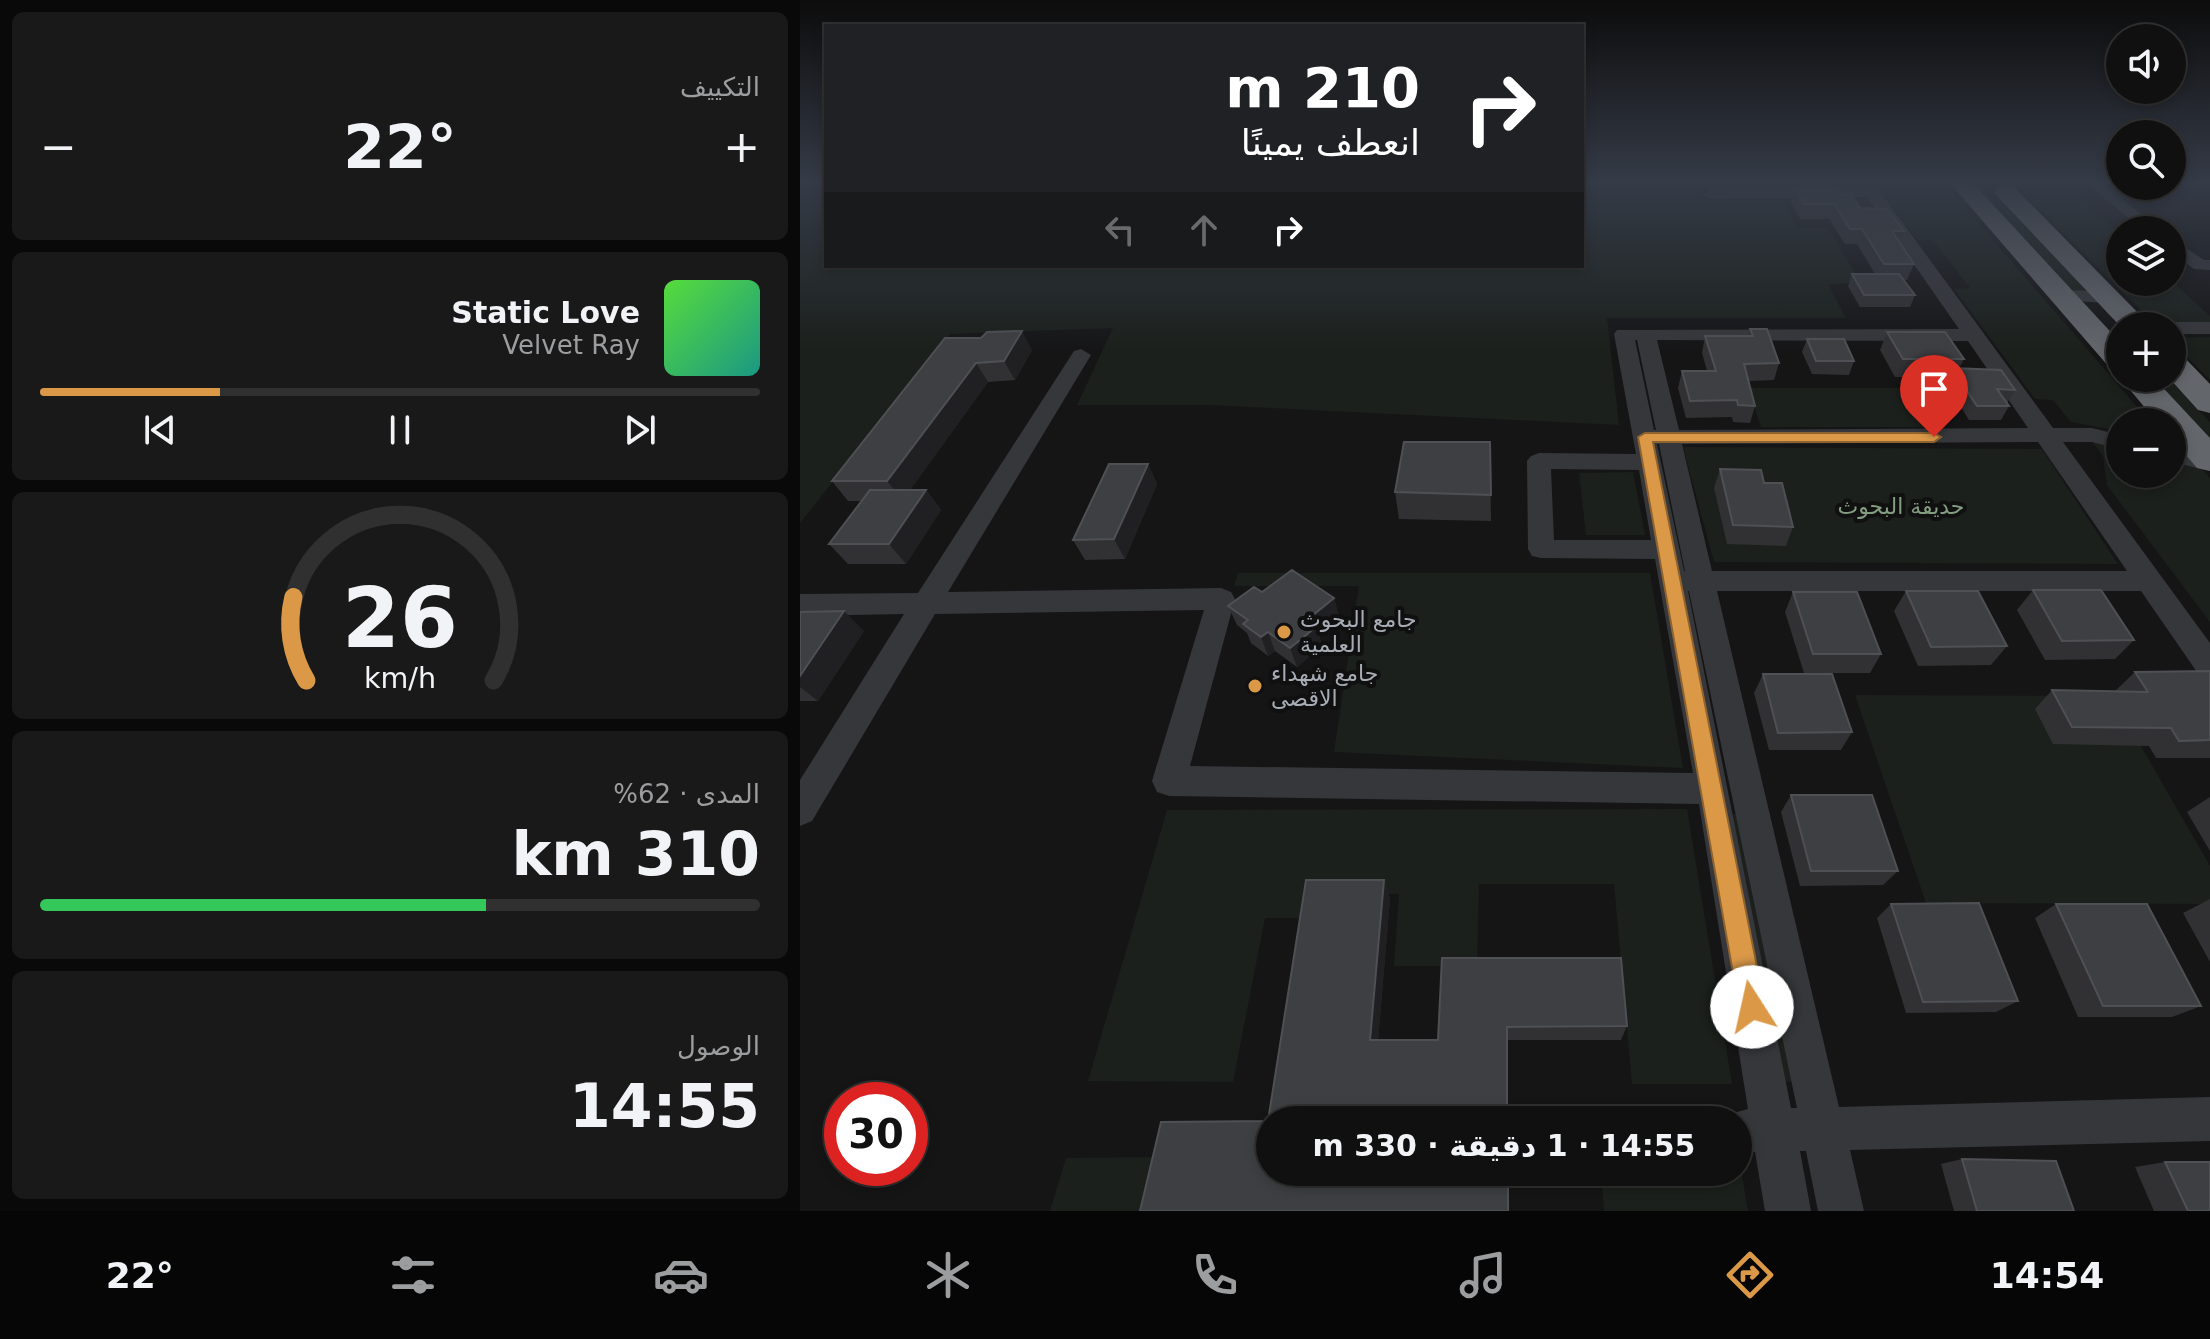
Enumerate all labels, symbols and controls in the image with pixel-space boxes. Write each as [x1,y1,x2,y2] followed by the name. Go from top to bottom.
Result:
[2106,24,2186,488] map controls
[2106,24,2186,104] button: sound
[1225,55,1420,120] text: 210 m
[1448,56,1552,160] icon: right
[680,72,760,102] text: التكييف
[343,112,457,182] text: 22°
[2106,120,2186,200] button: search
[40,121,77,172] text: −
[723,121,760,172] text: +
[1241,122,1420,163] text: انعطف يمينًا
[1098,208,1142,252] icon: left
[1182,208,1226,252] icon: ahead
[1266,208,1310,252] icon: right
[2106,216,2186,296] button: layers
[451,295,640,330] text: Static Love
[2106,312,2186,392] button: +
[502,330,640,360] text: Velvet Ray
[1900,355,1968,437] pin
[1912,367,1956,411] icon: arrive
[138,408,182,452] icon: previous
[378,408,422,452] icon: pause
[618,408,662,452] icon: next
[2106,408,2186,488] button: −
[1838,494,1964,519] park label: حديقة البحوث
[342,570,458,667] text: 26
[1300,607,1417,657] place label: جامع البحوث العلمية
[1275,623,1293,641] marker: جامع البحوث العلمية
[1271,661,1378,711] place label: جامع شهداء الاقصى
[364,662,436,696] text: km/h
[1246,677,1264,695] marker: جامع شهداء الاقصى
[613,779,760,809] text: المدى · 62%
[511,819,760,889] text: 310 km
[1710,965,1794,1049] position arrow
[677,1031,760,1061] text: الوصول
[569,1071,760,1141] text: 14:55
[824,1082,928,1186] speed limit sign: 30
[1313,1128,1695,1163] text: 14:55 · 1 دقيقة · 330 m
[385,1247,441,1303] icon: filters
[653,1247,709,1303] icon: car
[920,1247,976,1303] icon: climate
[1187,1247,1243,1303] icon: phone
[1455,1247,1511,1303] icon: music
[1722,1247,1778,1303] icon: directions
[106,1255,174,1296] text: 22°
[1990,1255,2104,1296] text: 14:54

